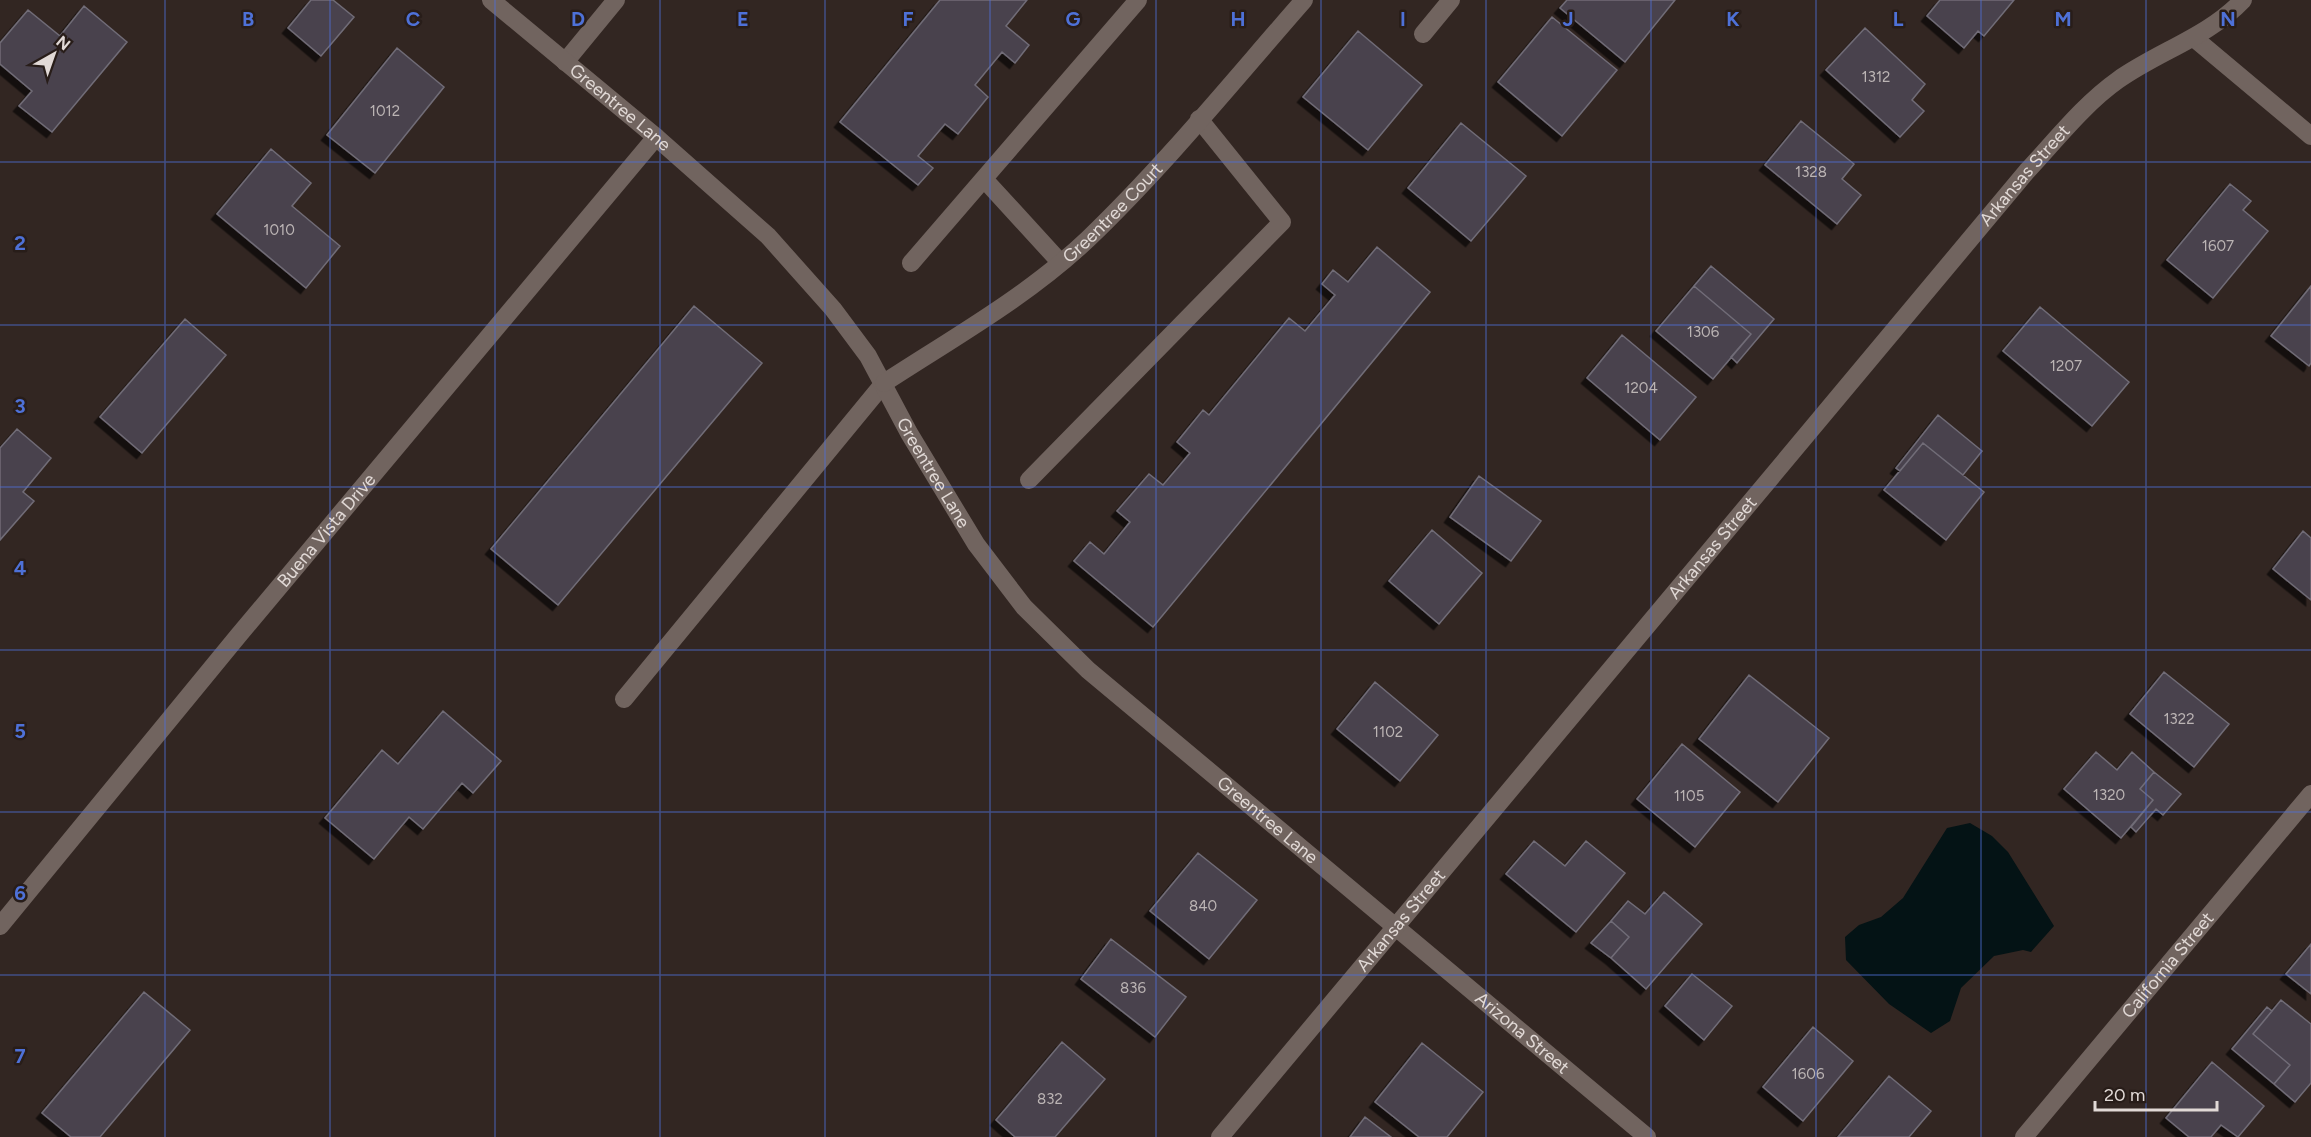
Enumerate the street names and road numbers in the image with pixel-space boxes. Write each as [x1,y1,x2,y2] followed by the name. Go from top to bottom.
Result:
[565,59,675,156] street label: Greentree Lane
[1975,120,2075,230] street label: Arkansas Street
[1058,158,1167,268] street label: Greentree Court
[892,414,975,532] street label: Greentree Lane
[273,469,381,592] street label: Buena Vista Drive
[1663,492,1762,603] street label: Arkansas Street
[1212,771,1323,869] street label: Greentree Lane
[1352,865,1450,976] street label: Arkansas Street
[2117,907,2219,1023] street label: California Street
[1471,987,1574,1078] street label: Arizona Street

